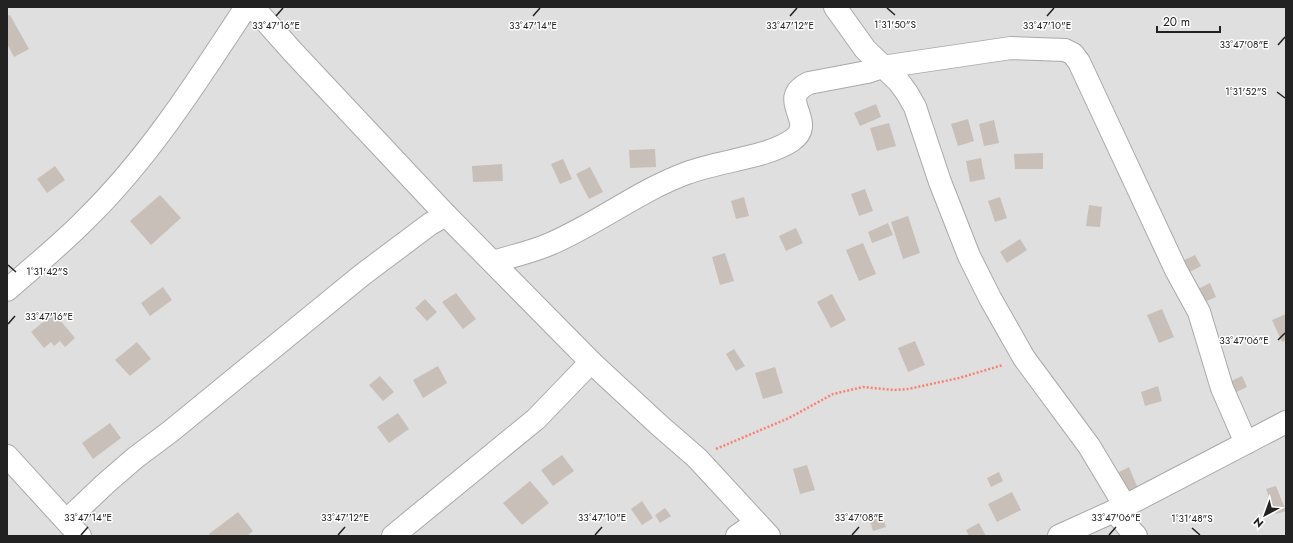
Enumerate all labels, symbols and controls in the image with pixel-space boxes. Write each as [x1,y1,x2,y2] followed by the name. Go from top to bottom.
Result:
[1157,8,1220,34] scale bar
[1163,13,1190,31] text: 20 m
[874,17,916,32] text: 1°31'50"S
[252,18,300,33] text: 33°47'16"E
[509,18,557,33] text: 33°47'14"E
[766,18,814,33] text: 33°47'12"E
[1023,18,1071,33] text: 33°47'10"E
[1219,37,1269,52] text: 33°47'08"E
[1225,84,1267,99] text: 1°31'52"S
[26,264,68,279] text: 1°31'42"S
[25,309,73,324] text: 33°47'16"E
[1219,333,1269,348] text: 33°47'06"E
[1245,495,1285,535] north arrow
[64,510,112,525] text: 33°47'14"E
[321,510,369,525] text: 33°47'12"E
[578,510,626,525] text: 33°47'10"E
[834,510,884,525] text: 33°47'08"E
[1091,510,1141,525] text: 33°47'06"E
[1171,511,1213,526] text: 1°31'48"S
[1250,514,1267,531] text: N

